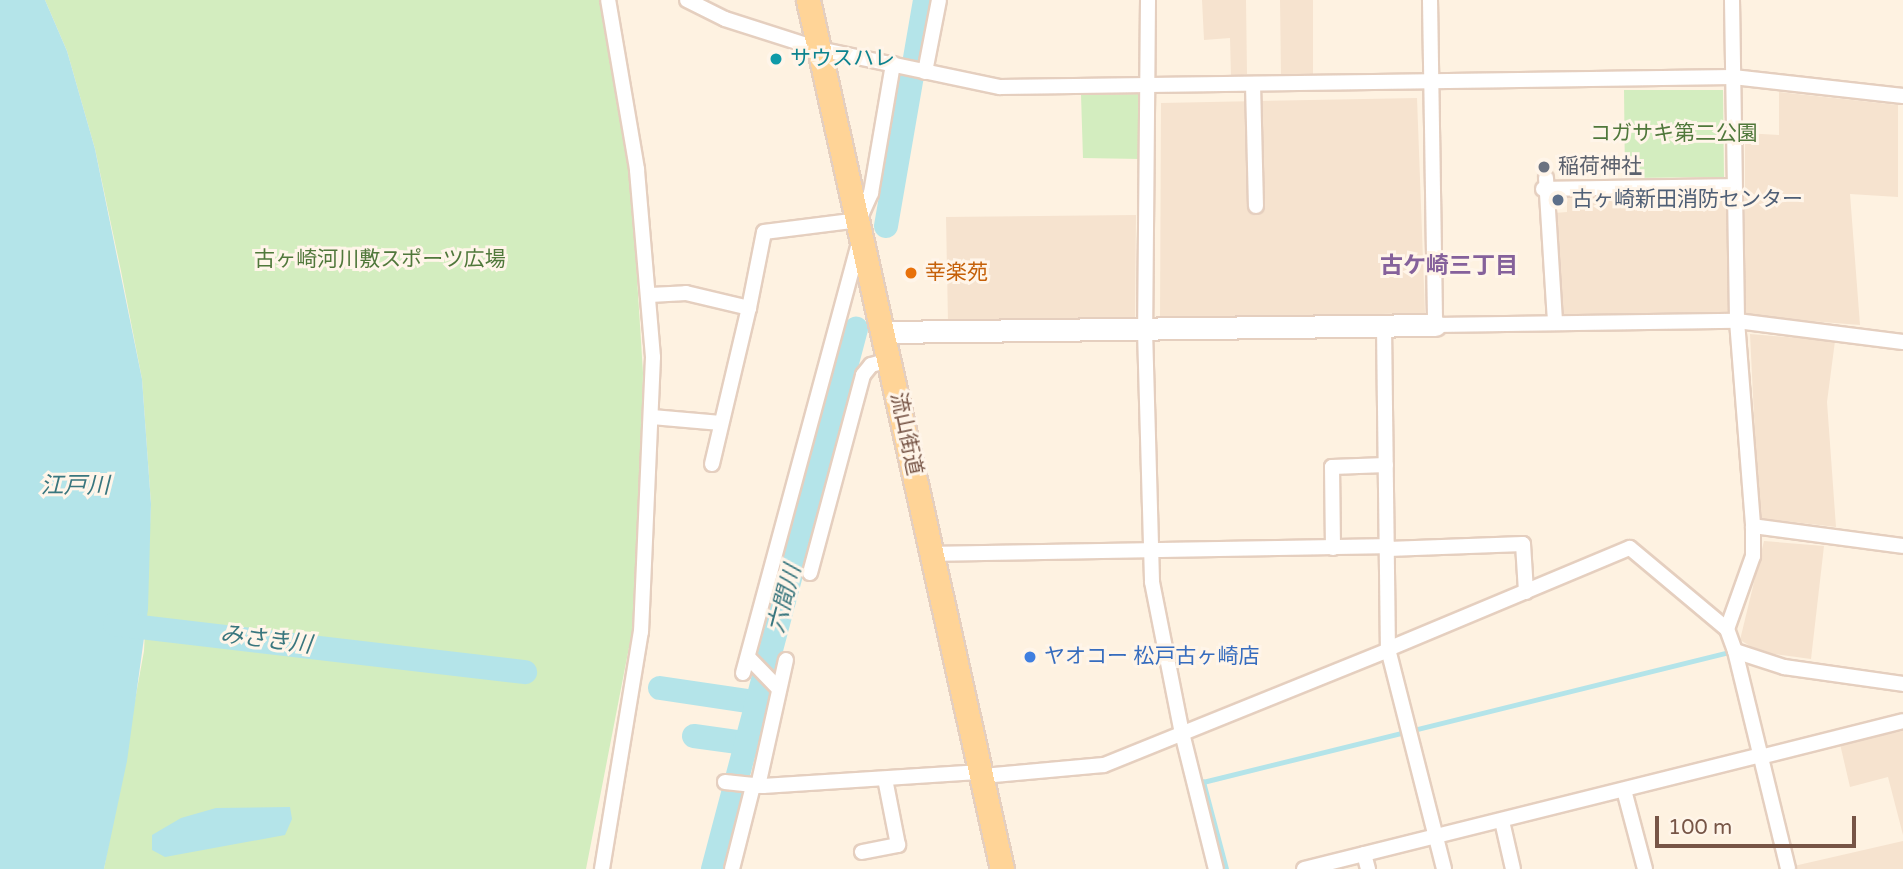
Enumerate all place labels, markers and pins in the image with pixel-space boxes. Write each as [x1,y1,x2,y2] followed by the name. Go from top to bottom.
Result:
[790,46,895,72] place label: サウスハレ
[768,51,784,67] marker: サウスハレ
[1558,154,1642,180] place label: 稲荷神社
[1536,159,1552,175] marker: 稲荷神社
[1572,187,1803,213] place label: 古ヶ崎新田消防センター
[1550,192,1566,208] marker: 古ヶ崎新田消防センター
[925,260,988,286] place label: 幸楽苑
[903,265,919,281] marker: 幸楽苑
[1044,644,1259,670] place label: ヤオコー 松戸古ヶ崎店
[1022,649,1038,665] marker: ヤオコー 松戸古ヶ崎店

